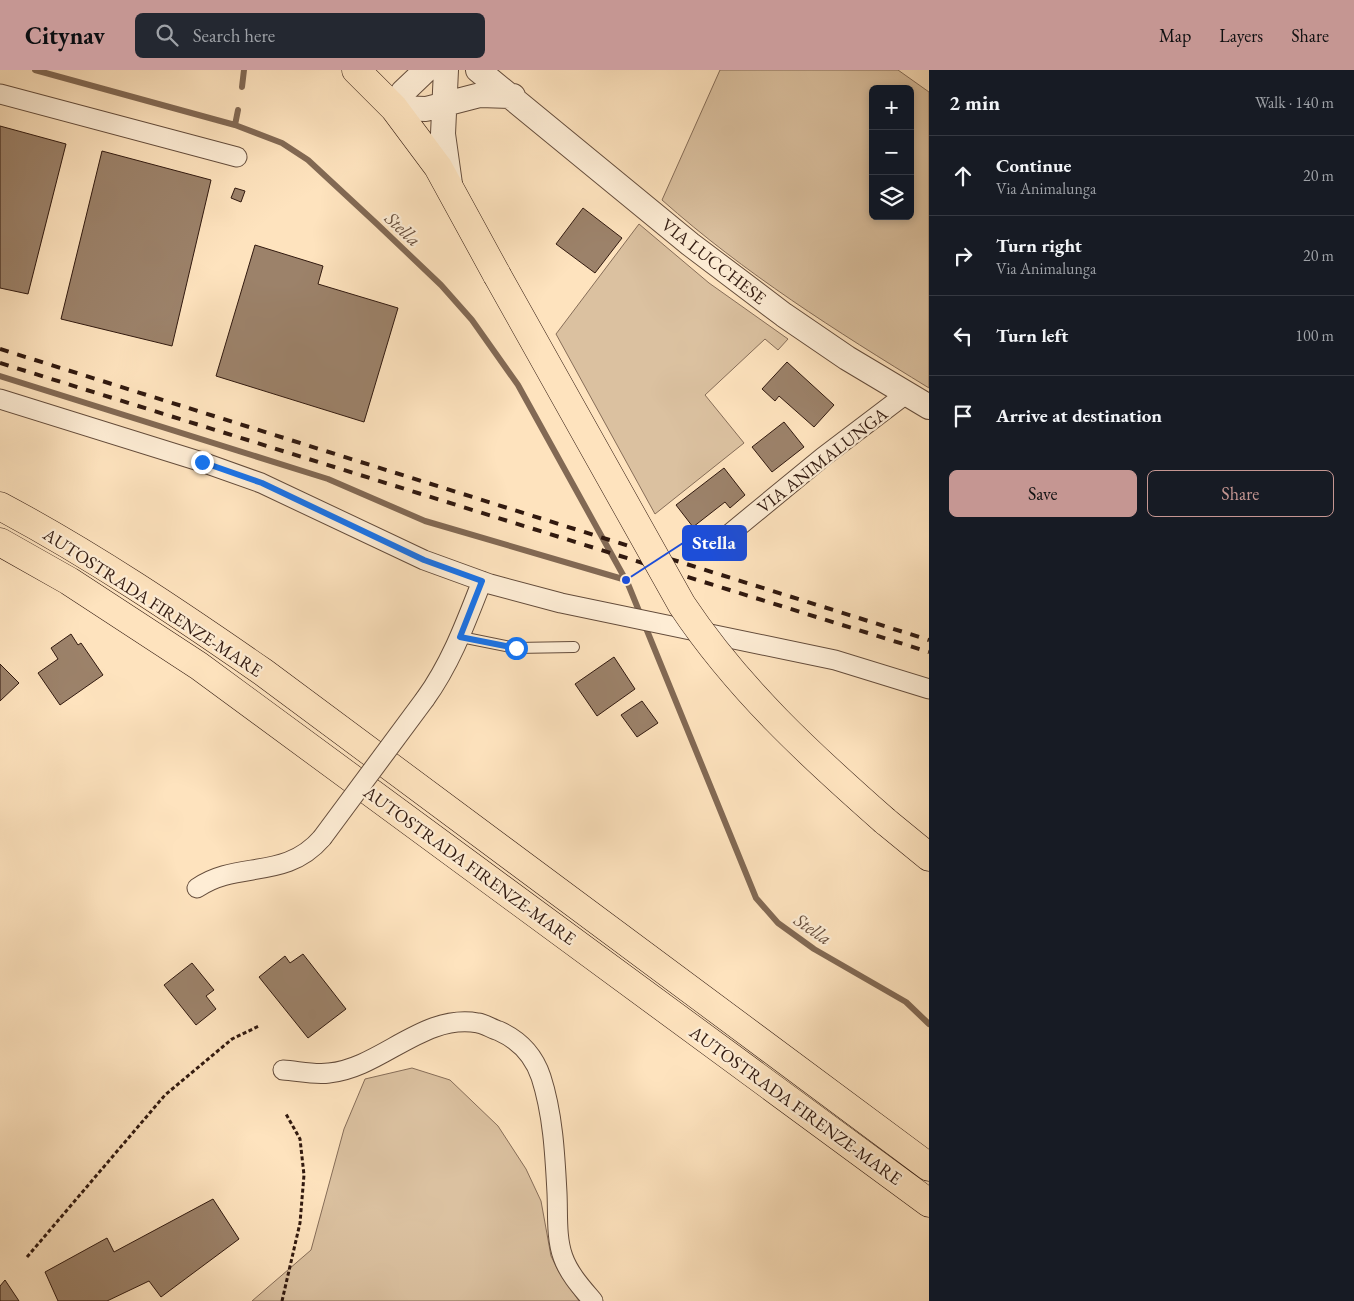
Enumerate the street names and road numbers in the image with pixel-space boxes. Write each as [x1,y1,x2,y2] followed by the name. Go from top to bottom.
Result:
[657,213,771,309] street label: VIA LUCCHESE
[752,402,892,518] street label: VIA ANIMALUNGA
[38,522,267,682] street label: AUTOSTRADA FIRENZE-MARE
[359,780,581,950] street label: AUTOSTRADA FIRENZE-MARE
[685,1020,907,1190] street label: AUTOSTRADA FIRENZE-MARE

